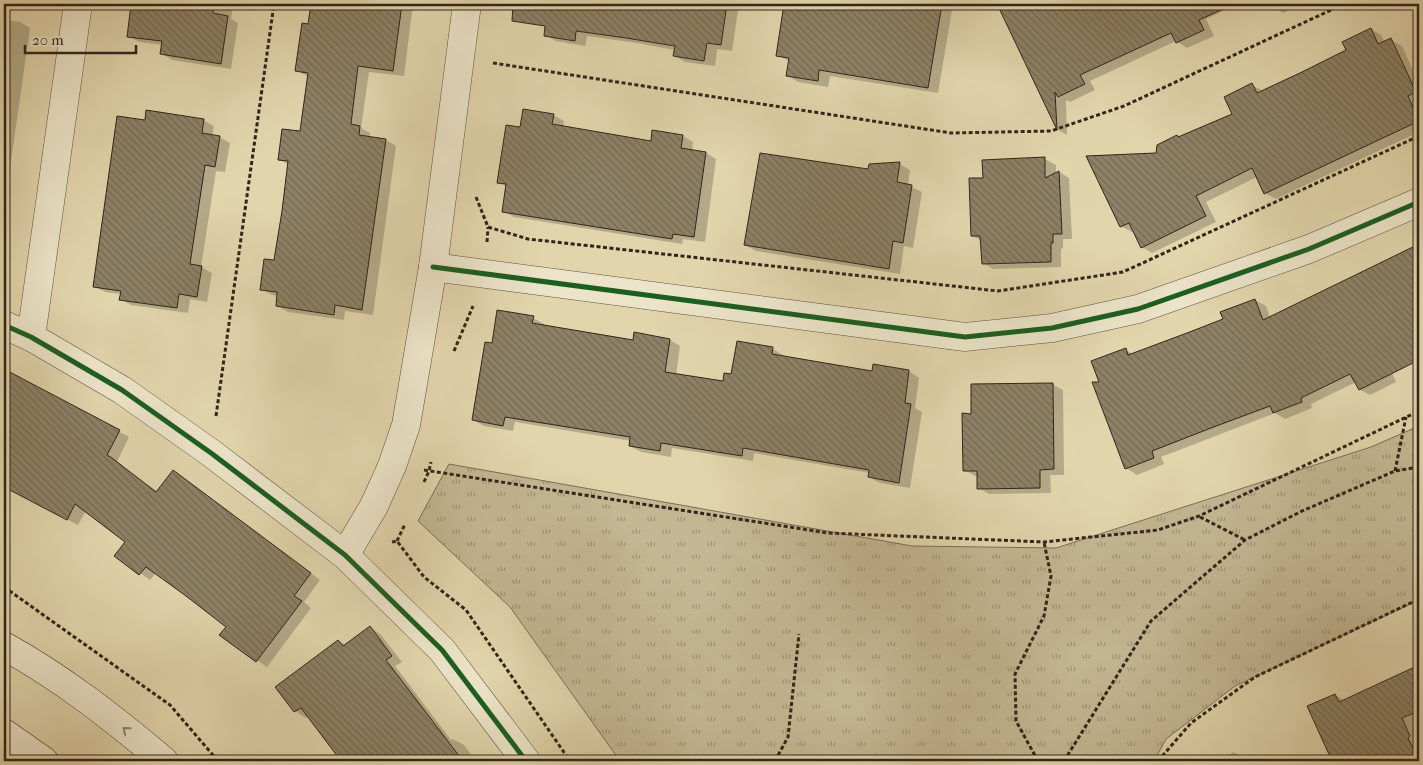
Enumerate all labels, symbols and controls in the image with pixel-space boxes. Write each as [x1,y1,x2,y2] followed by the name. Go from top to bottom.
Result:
[25,22,136,54] scale bar
[32,31,64,49] text: 20 m
[123,726,132,735] one-way arrow

